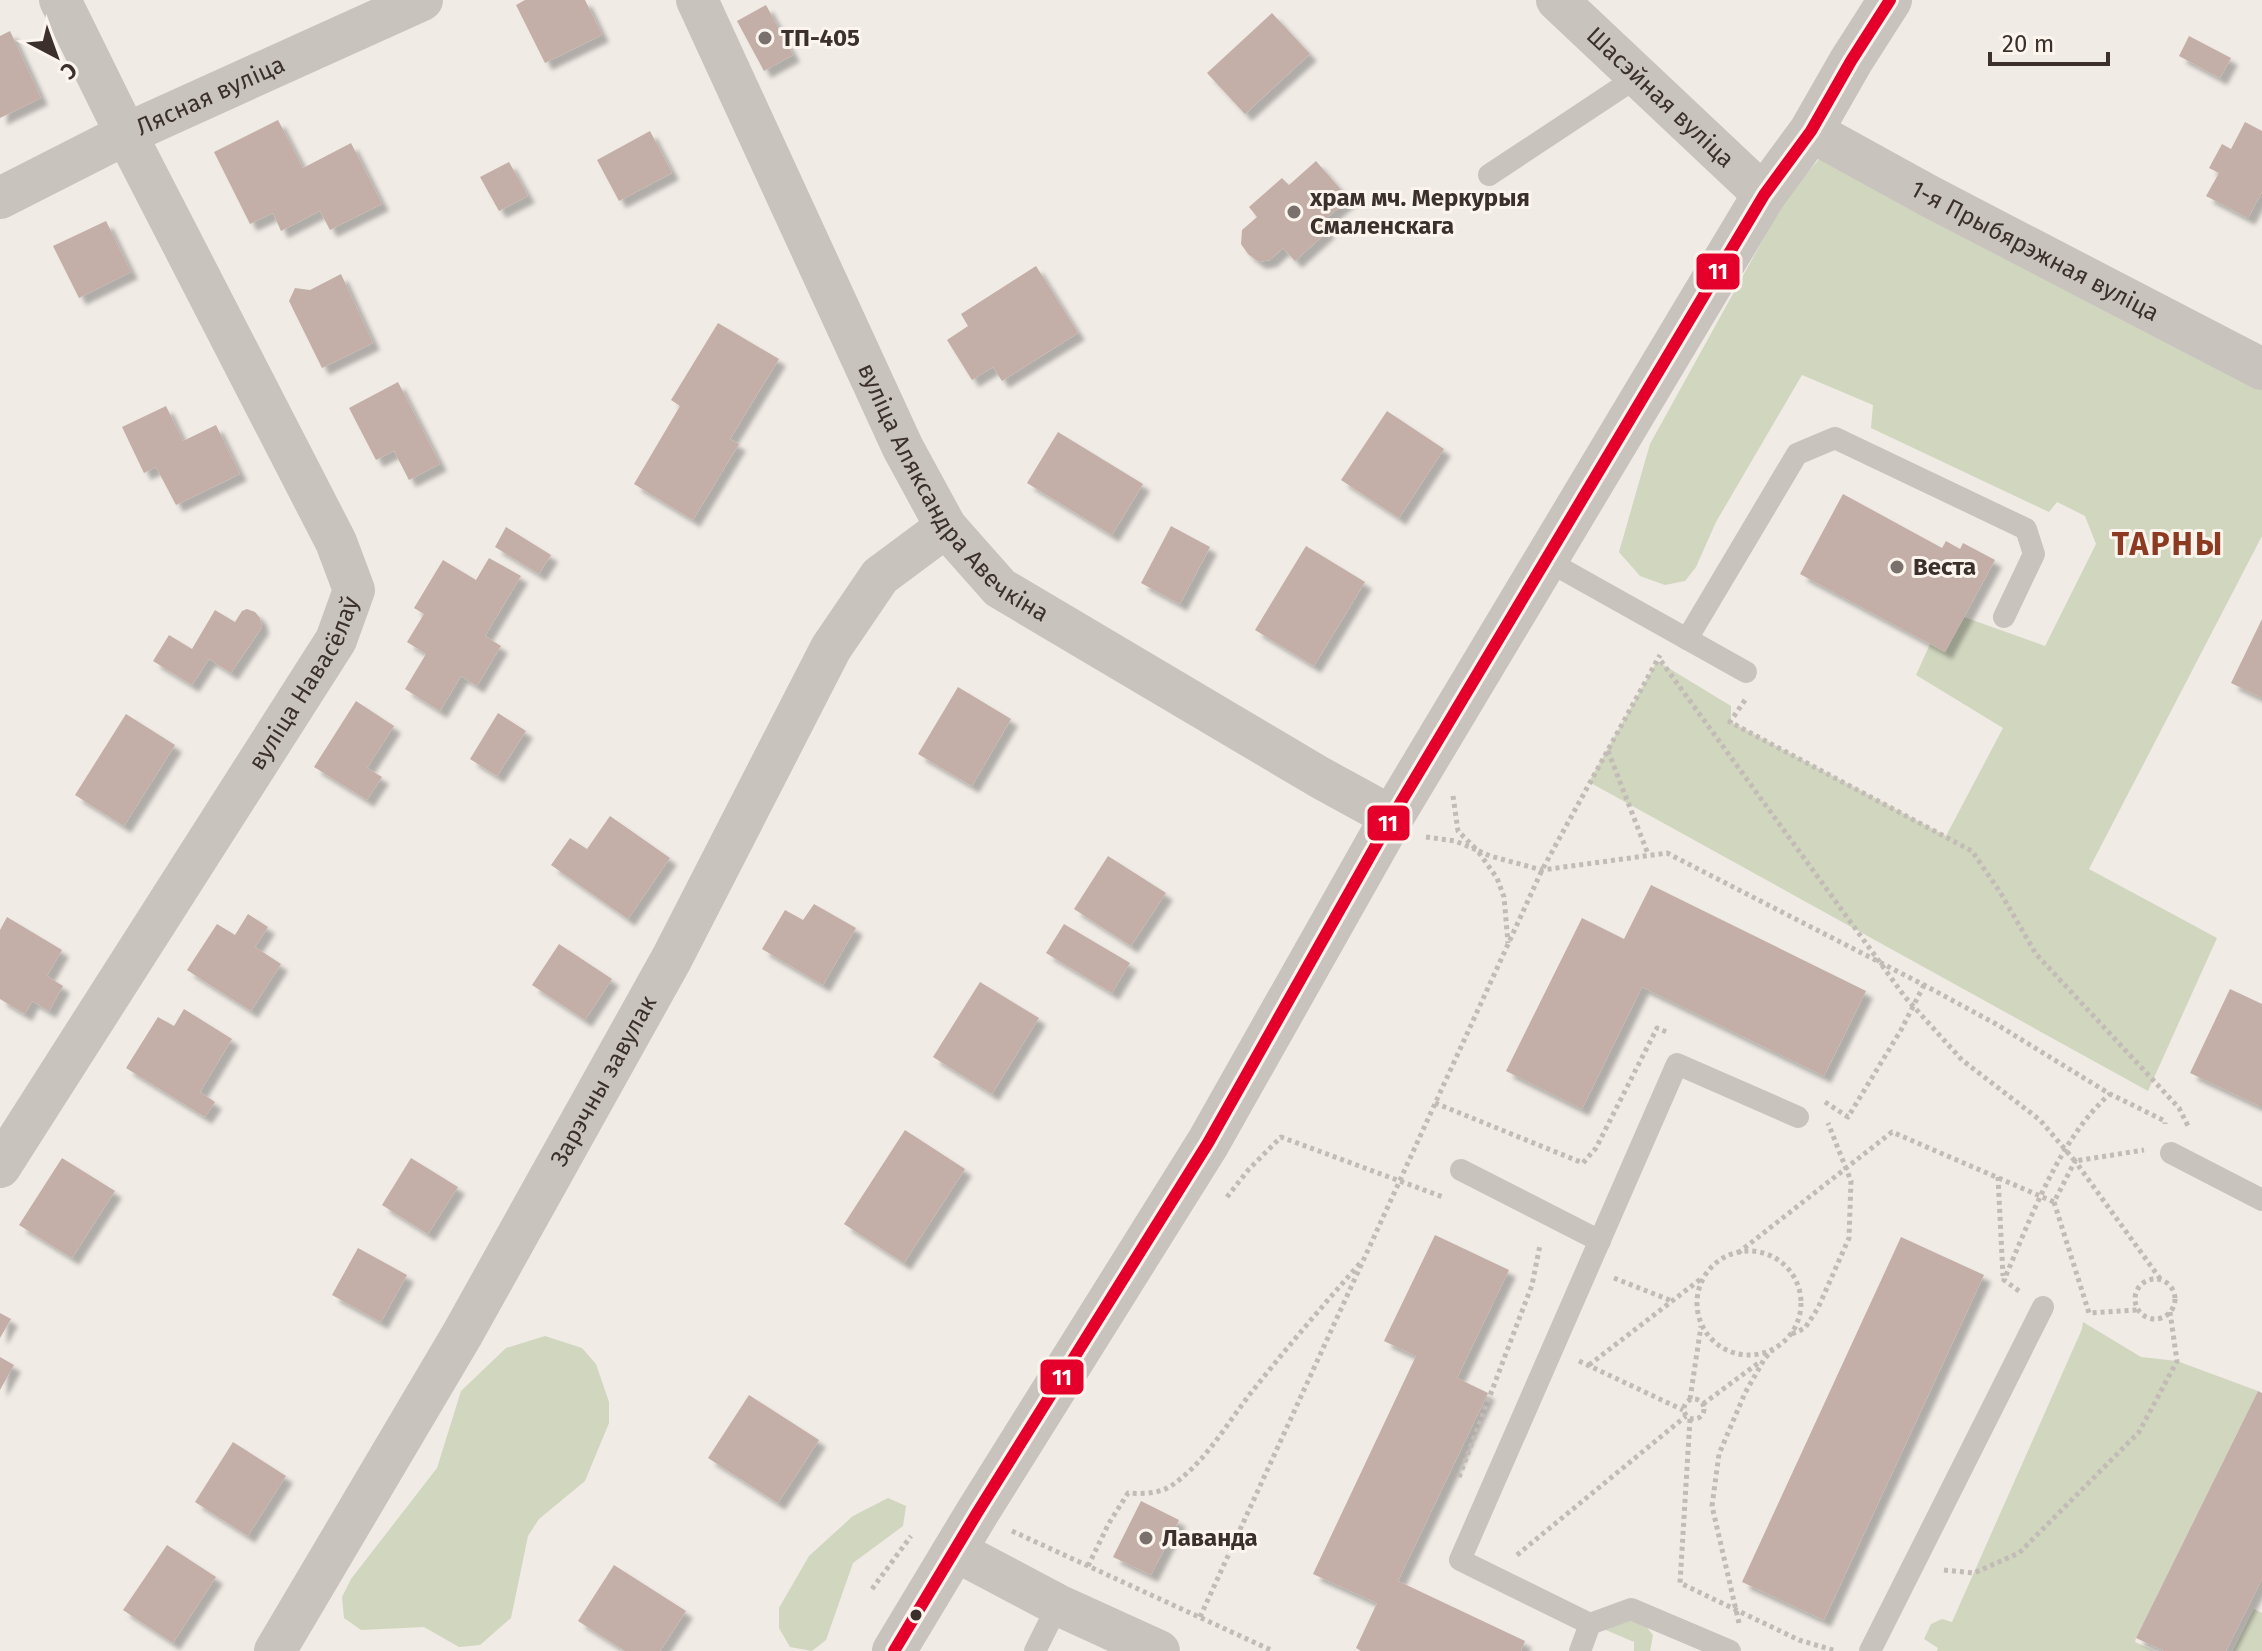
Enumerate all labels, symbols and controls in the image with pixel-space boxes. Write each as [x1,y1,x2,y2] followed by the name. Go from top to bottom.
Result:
[16,16,96,96] north arrow
[1990,16,2108,66] scale bar
[1581,21,1740,173] street label: Шасэйная вуліца
[781,24,860,52] place label: ТП-405
[756,29,774,47] marker: ТП-405
[2002,30,2054,58] text: 20 m
[132,50,289,142] street label: Лясная вуліца
[55,56,82,85] text: С
[1906,175,2164,327] street label: 1-я Прыбярэжная вуліца
[1309,184,1530,240] place label: храм мч. Меркурыя Смаленскага
[1285,203,1303,221] marker: храм мч. Меркурыя Смаленскага
[1695,252,1741,291] line badge: 11
[1708,258,1728,285] text: 11
[852,359,1054,628] street label: вуліца Аляксандра Авечкіна
[2112,525,2224,563] district label: ТАРНЫ
[1913,553,1976,581] place label: Веста
[1888,558,1906,576] marker: Веста
[243,592,365,775] street label: вуліца Навасёлаў
[1366,804,1411,842] line badge: 11
[1378,810,1398,837] text: 11
[545,990,663,1171] street label: Зарэчны завулак
[1039,1358,1085,1396] line badge: 11
[1052,1364,1072,1391] text: 11
[1162,1524,1258,1552] place label: Лаванда
[1137,1529,1155,1547] marker: Лаванда
[908,1607,924,1623] unlabelled marker

